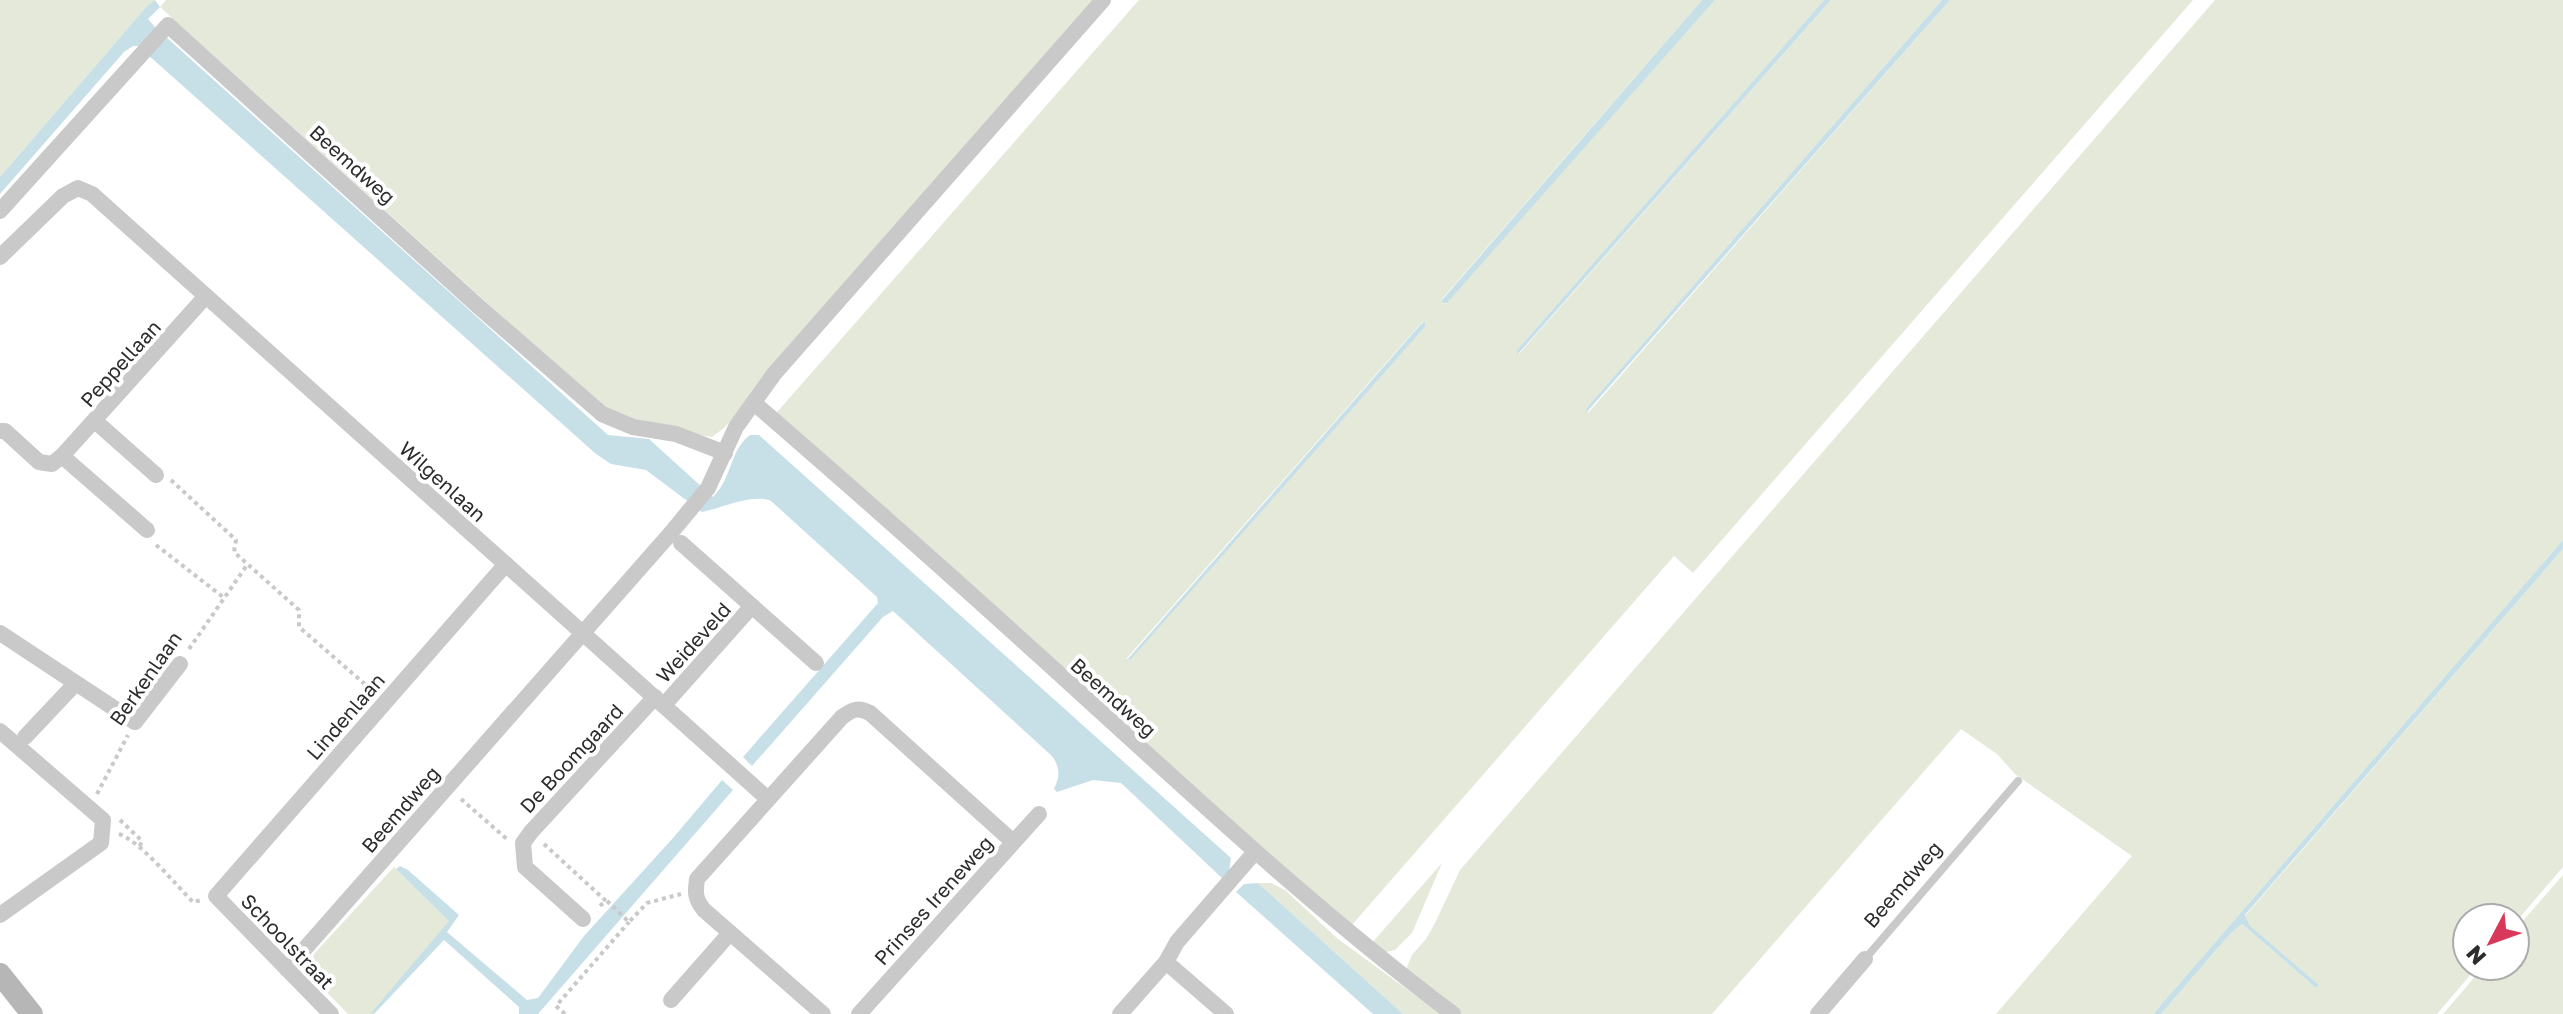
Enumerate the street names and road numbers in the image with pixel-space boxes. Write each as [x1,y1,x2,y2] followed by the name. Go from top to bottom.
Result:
[305,119,401,209] street label: Beemdweg
[75,315,165,411] street label: Peppellaan
[395,436,491,526] street label: Wilgenlaan
[651,597,735,687] street label: Weideveld
[104,627,186,729] street label: Berkenlaan
[1066,652,1162,742] street label: Beemdweg
[301,668,389,764] street label: Lindenlaan
[514,698,628,818] street label: De Boomgaard
[356,761,444,857] street label: Beemdweg
[869,830,997,970] street label: Prinses Ireneweg
[1858,836,1946,932] street label: Beemdweg
[237,888,339,994] street label: Schoolstraat

